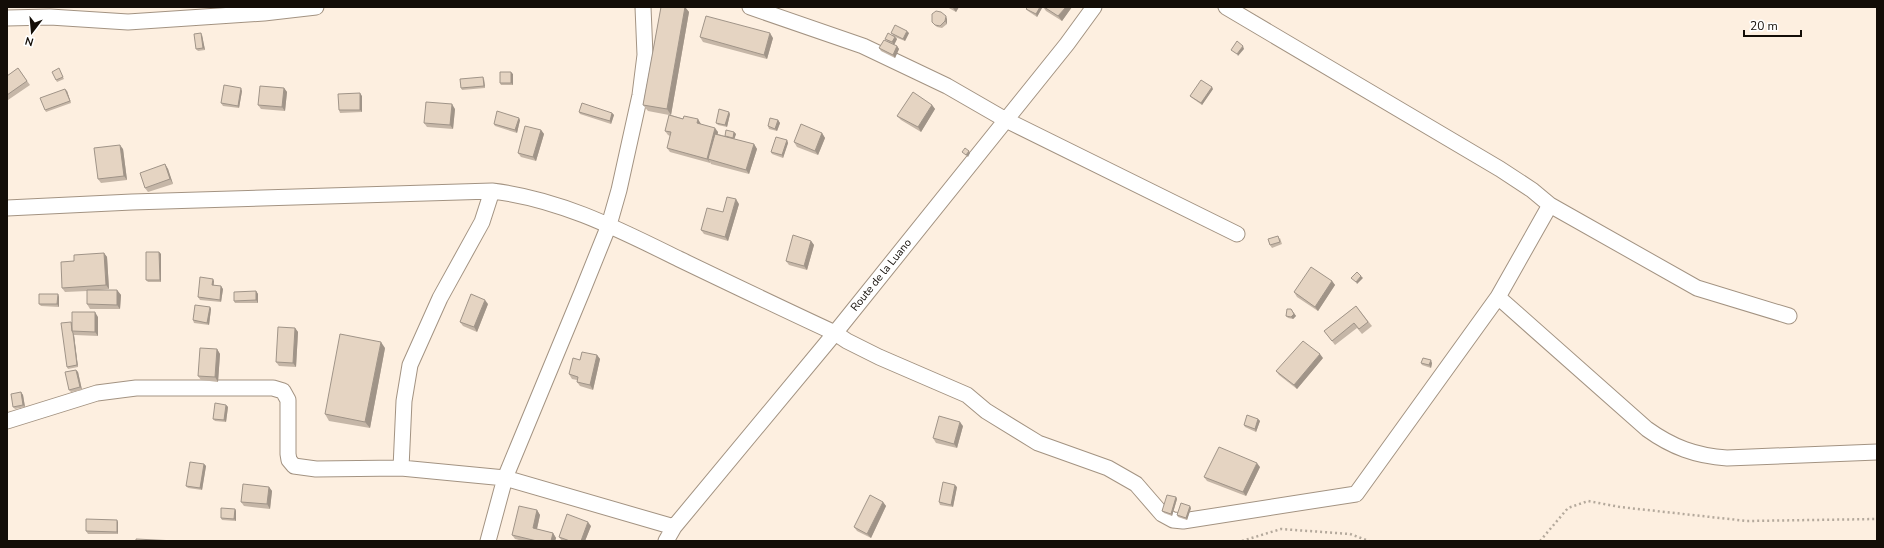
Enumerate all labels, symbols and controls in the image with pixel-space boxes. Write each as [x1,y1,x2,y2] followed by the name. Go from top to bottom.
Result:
[12,12,52,52] north arrow
[1744,12,1801,38] scale bar
[1750,18,1778,34] text: 20 m
[23,33,35,49] text: N
[847,236,915,314] street label: Route de la Luano

